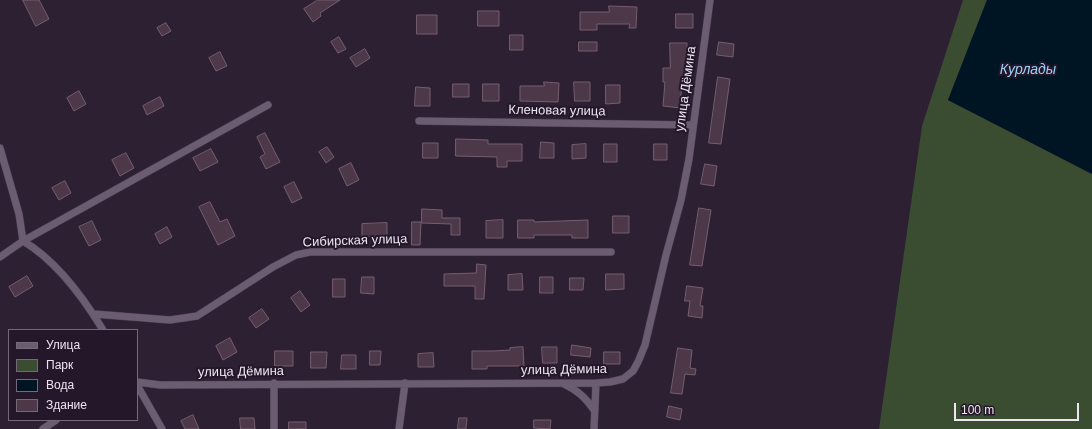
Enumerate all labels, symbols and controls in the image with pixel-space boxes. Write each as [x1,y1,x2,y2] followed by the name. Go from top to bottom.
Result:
[672,45,700,133] street label: улица Дёмина
[1000,62,1056,78] water label: Курлады
[508,102,606,120] street label: Кленовая улица
[302,231,408,251] street label: Сибирская улица
[8,329,138,421] legend
[46,338,80,352] text: Улица
[46,358,73,372] text: Парк
[521,361,607,379] street label: улица Дёмина
[198,363,284,381] street label: улица Дёмина
[46,378,74,392] text: Вода
[956,395,1081,421] scale bar
[46,398,87,412] text: Здание
[961,403,994,417] text: 100 m

